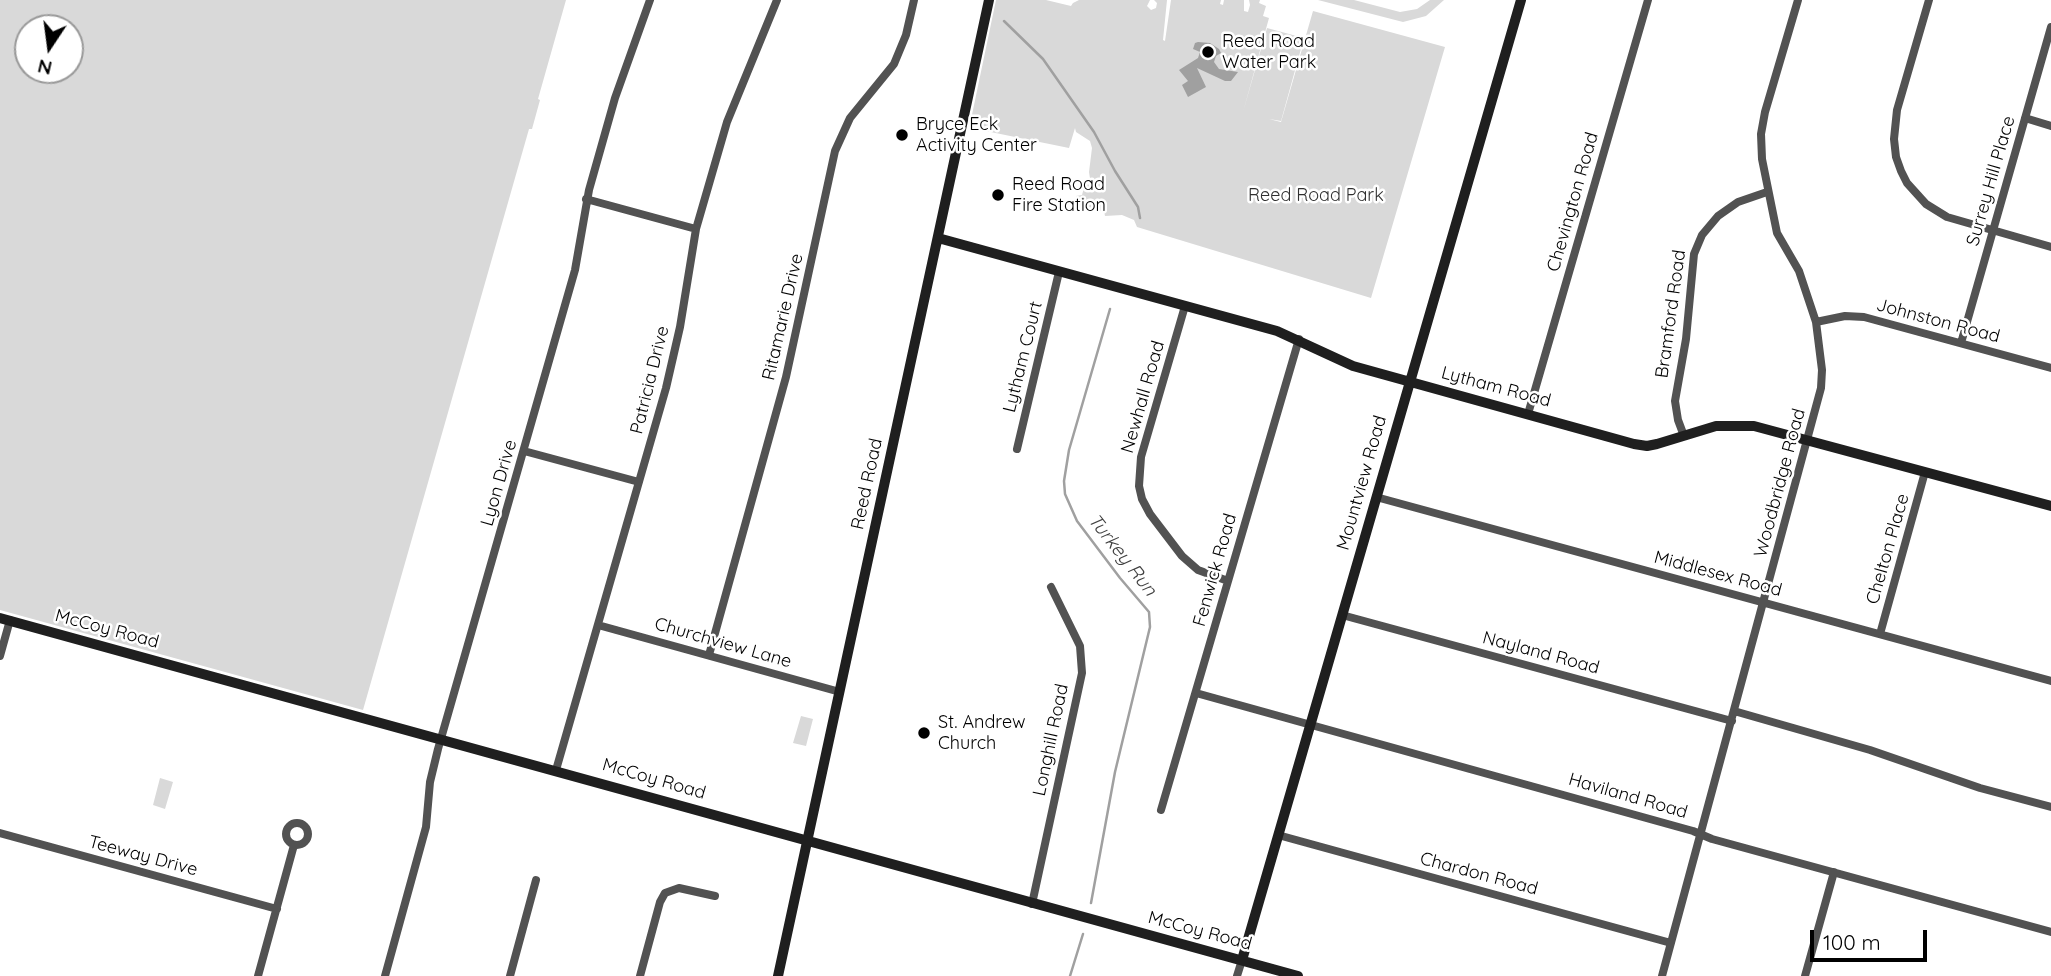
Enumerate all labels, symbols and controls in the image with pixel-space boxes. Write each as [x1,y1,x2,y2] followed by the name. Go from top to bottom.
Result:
[14,14,84,84] north arrow
[1222,31,1316,74] place label: Reed Road Water Park
[1200,44,1216,60] marker: Reed Road Water Park
[35,54,54,81] text: N
[1962,113,2020,249] street label: Surrey Hill Place
[916,114,1037,156] place label: Bryce Eck Activity Center
[894,127,910,143] marker: Bryce Eck Activity Center
[1543,130,1603,274] street label: Chevington Road
[1012,174,1106,216] place label: Reed Road Fire Station
[1248,185,1384,207] park label: Reed Road Park
[990,187,1006,203] marker: Reed Road Fire Station
[1651,248,1691,380] street label: Bramford Road
[758,252,808,382] street label: Ritamarie Drive
[1874,294,2002,348] street label: Johnston Road
[999,299,1047,415] street label: Lytham Court
[626,324,674,436] street label: Patricia Drive
[1117,338,1169,456] street label: Newhall Road
[1439,362,1553,412] street label: Lytham Road
[1750,406,1810,560] street label: Woodbridge Road
[1332,413,1392,553] street label: Mountview Road
[847,436,887,532] street label: Reed Road
[476,437,522,529] street label: Lyon Drive
[1862,491,1914,607] street label: Chelton Place
[1083,509,1161,601] water label: Turkey Run
[1189,511,1241,629] street label: Fenwick Road
[1652,547,1784,601] street label: Middlesex Road
[53,605,161,653] street label: McCoy Road
[652,613,794,673] street label: Churchview Lane
[1480,627,1602,679] street label: Nayland Road
[1029,682,1073,798] street label: Longhill Road
[938,712,1026,754] place label: St. Andrew Church
[916,725,932,741] marker: St. Andrew Church
[600,754,708,804] street label: McCoy Road
[1566,769,1690,823] street label: Haviland Road
[86,831,200,881] street label: Teeway Drive
[1418,848,1540,900] street label: Chardon Road
[1146,907,1254,955] street label: McCoy Road
[1813,916,1930,960] scale bar
[1823,929,1881,955] text: 100 m

